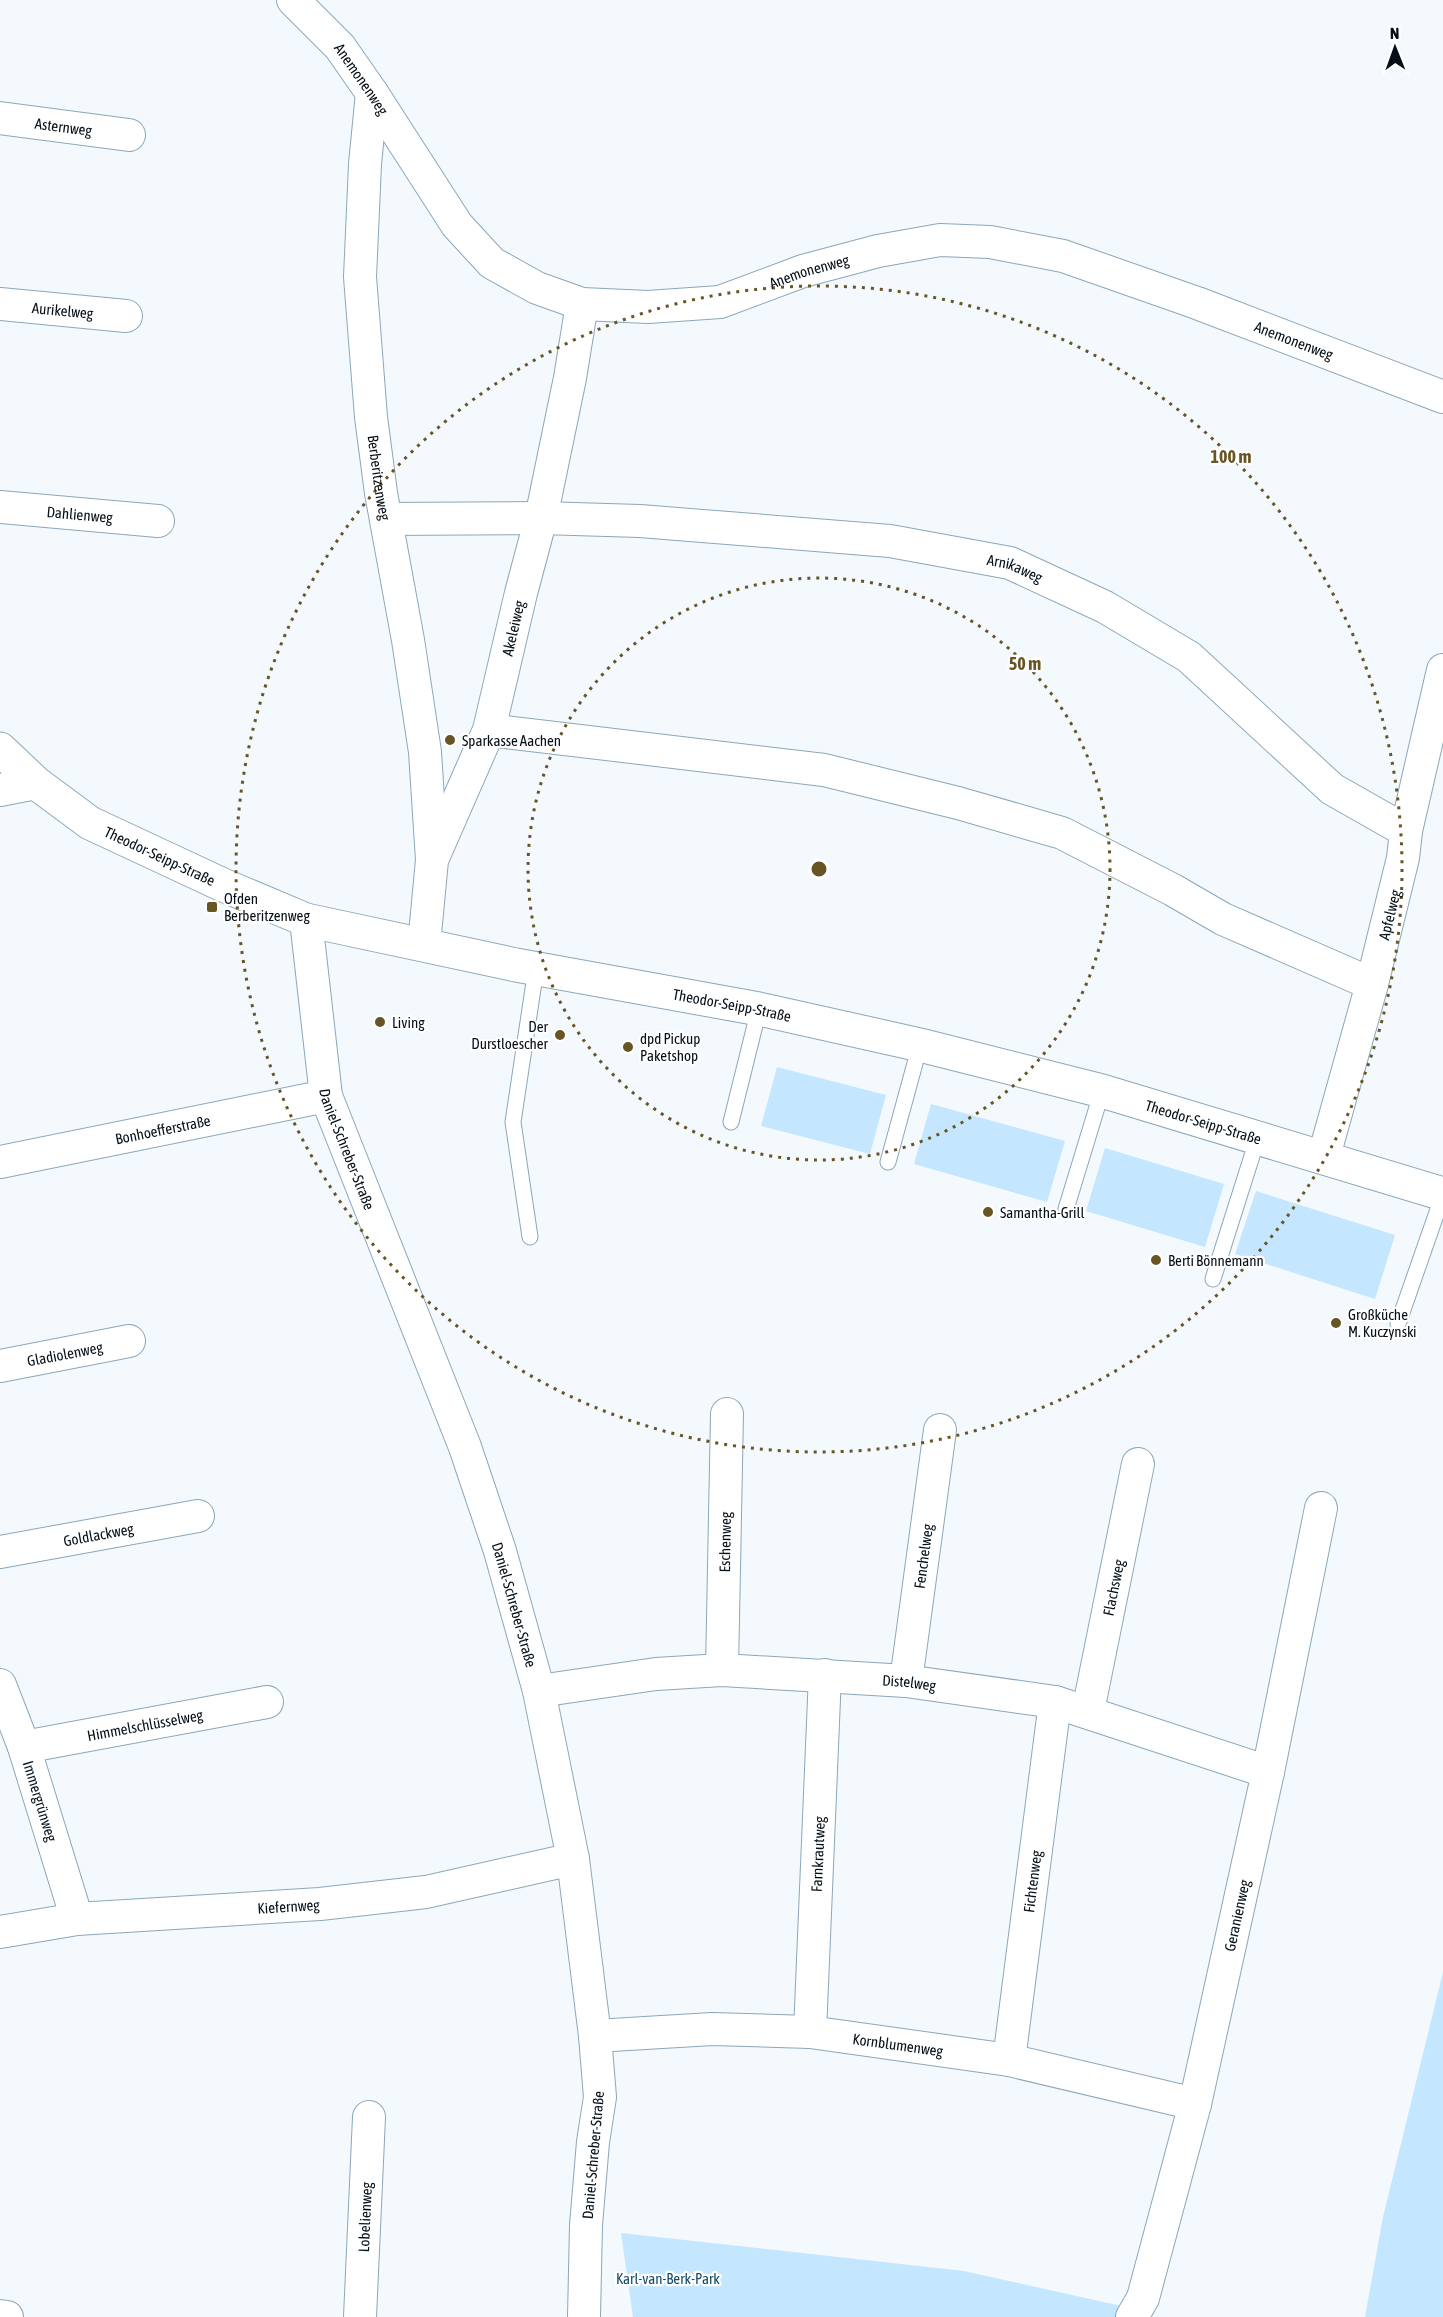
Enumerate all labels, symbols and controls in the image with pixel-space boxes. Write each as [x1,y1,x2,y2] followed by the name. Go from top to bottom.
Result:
[1365,18,1425,78] north arrow
[1390,24,1400,42] text: N
[331,40,392,118] street label: Anemonenweg
[34,114,94,139] street label: Asternweg
[767,250,851,291] street label: Anemonenweg
[31,299,95,321] street label: Aurikelweg
[1252,317,1336,363] street label: Anemonenweg
[365,434,394,522] street label: Berberitzenweg
[1211,446,1251,467] text: 100 m
[46,503,114,526] street label: Dahlienweg
[986,551,1046,586] street label: Arnikaweg
[498,598,528,658] street label: Akeleiweg
[1009,653,1041,674] text: 50 m
[462,732,561,749] place label: Sparkasse Aachen
[443,733,457,747] marker: Sparkasse Aachen
[102,823,218,889] street label: Theodor-Seipp-Straße
[809,859,829,879] centre of rings
[1375,887,1404,942] street label: Apfelweg
[224,890,310,924] place label: Ofden Berberitzenweg
[205,900,219,914] marker: Ofden Berberitzenweg
[672,985,793,1024] street label: Theodor-Seipp-Straße
[392,1014,425,1031] place label: Living
[373,1015,387,1029] marker: Living
[471,1018,549,1052] place label: Der Durstloescher
[553,1028,567,1042] marker: Der Durstloescher
[640,1030,700,1064] place label: dpd Pickup Paketshop
[621,1040,635,1054] marker: dpd Pickup Paketshop
[317,1088,379,1212] street label: Daniel-Schreber-Straße
[1144,1096,1264,1147] street label: Theodor-Seipp-Straße
[114,1111,212,1147] street label: Bonhoefferstraße
[1000,1204,1084,1221] place label: Samantha-Grill
[981,1205,995,1219] marker: Samantha-Grill
[1168,1252,1264,1269] place label: Berti Bönnemann
[1149,1253,1163,1267] marker: Berti Bönnemann
[1348,1306,1417,1340] place label: Großküche M. Kuczynski
[1329,1316,1343,1330] marker: Großküche M. Kuczynski
[26,1338,105,1369] street label: Gladiolenweg
[715,1511,734,1573] street label: Eschenweg
[62,1519,135,1549] street label: Goldlackweg
[910,1522,936,1590] street label: Fenchelweg
[489,1540,540,1669] street label: Daniel-Schreber-Straße
[1099,1557,1127,1617] street label: Flachsweg
[882,1671,938,1694] street label: Distelweg
[86,1705,205,1744] street label: Himmelschlüsselweg
[20,1758,61,1844] street label: Immergrünweg
[807,1815,828,1892] street label: Farnkrautweg
[1020,1849,1044,1914] street label: Fichtenweg
[1220,1877,1253,1953] street label: Geranienweg
[257,1896,321,1916] street label: Kiefernweg
[852,2030,945,2059] street label: Kornblumenweg
[579,2090,607,2220] street label: Daniel-Schreber-Straße
[354,2181,375,2253] street label: Lobelienweg
[616,2270,720,2287] park label: Karl-van-Berk-Park

